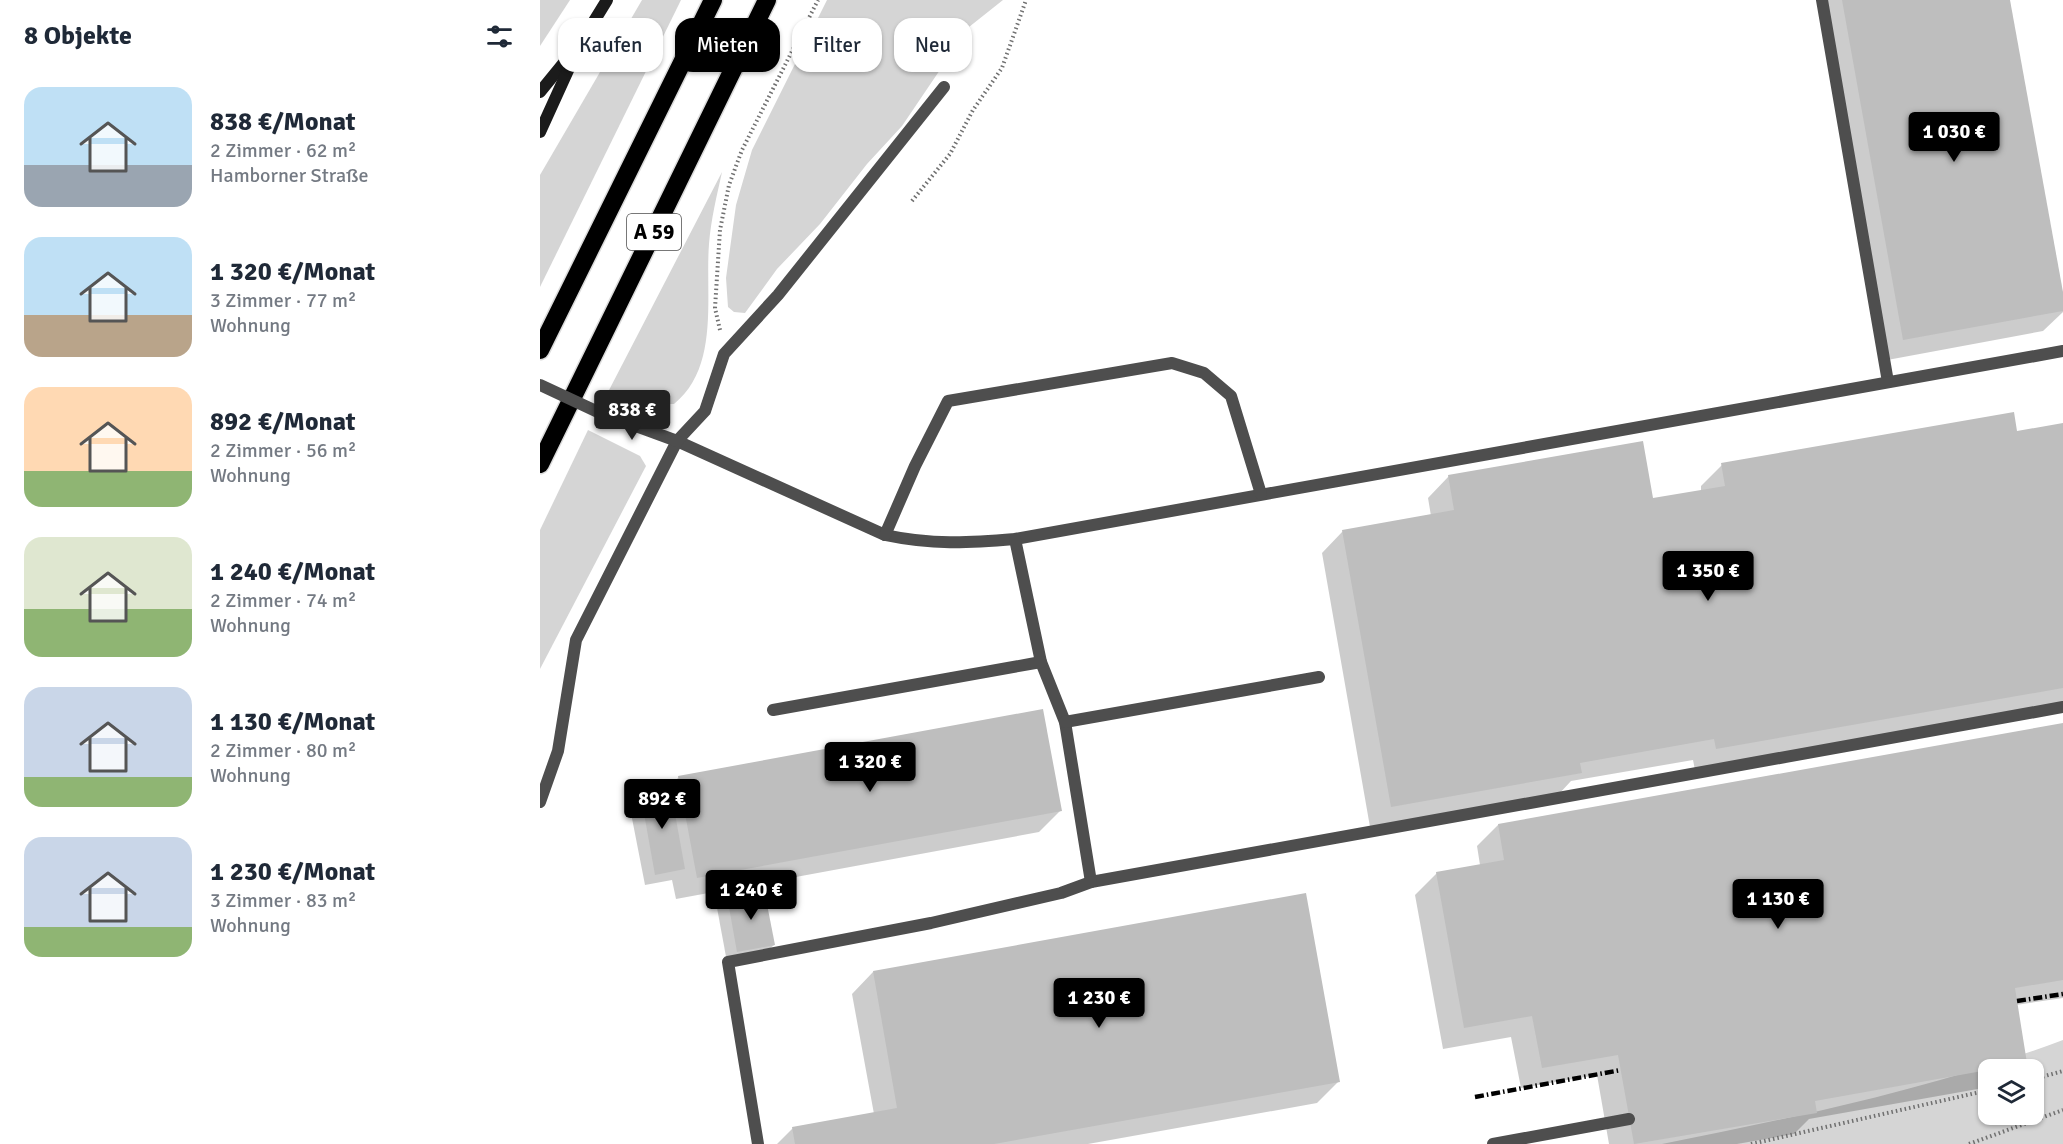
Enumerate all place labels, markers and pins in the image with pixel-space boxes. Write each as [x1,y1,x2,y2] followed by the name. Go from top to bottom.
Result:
[1899,112,2009,163] pin: 1 030 €
[590,390,674,441] pin: 838 €
[1653,551,1763,602] pin: 1 350 €
[815,742,925,793] pin: 1 320 €
[620,779,704,830] pin: 892 €
[696,870,806,921] pin: 1 240 €
[1723,879,1833,930] pin: 1 130 €
[1044,978,1154,1029] pin: 1 230 €

